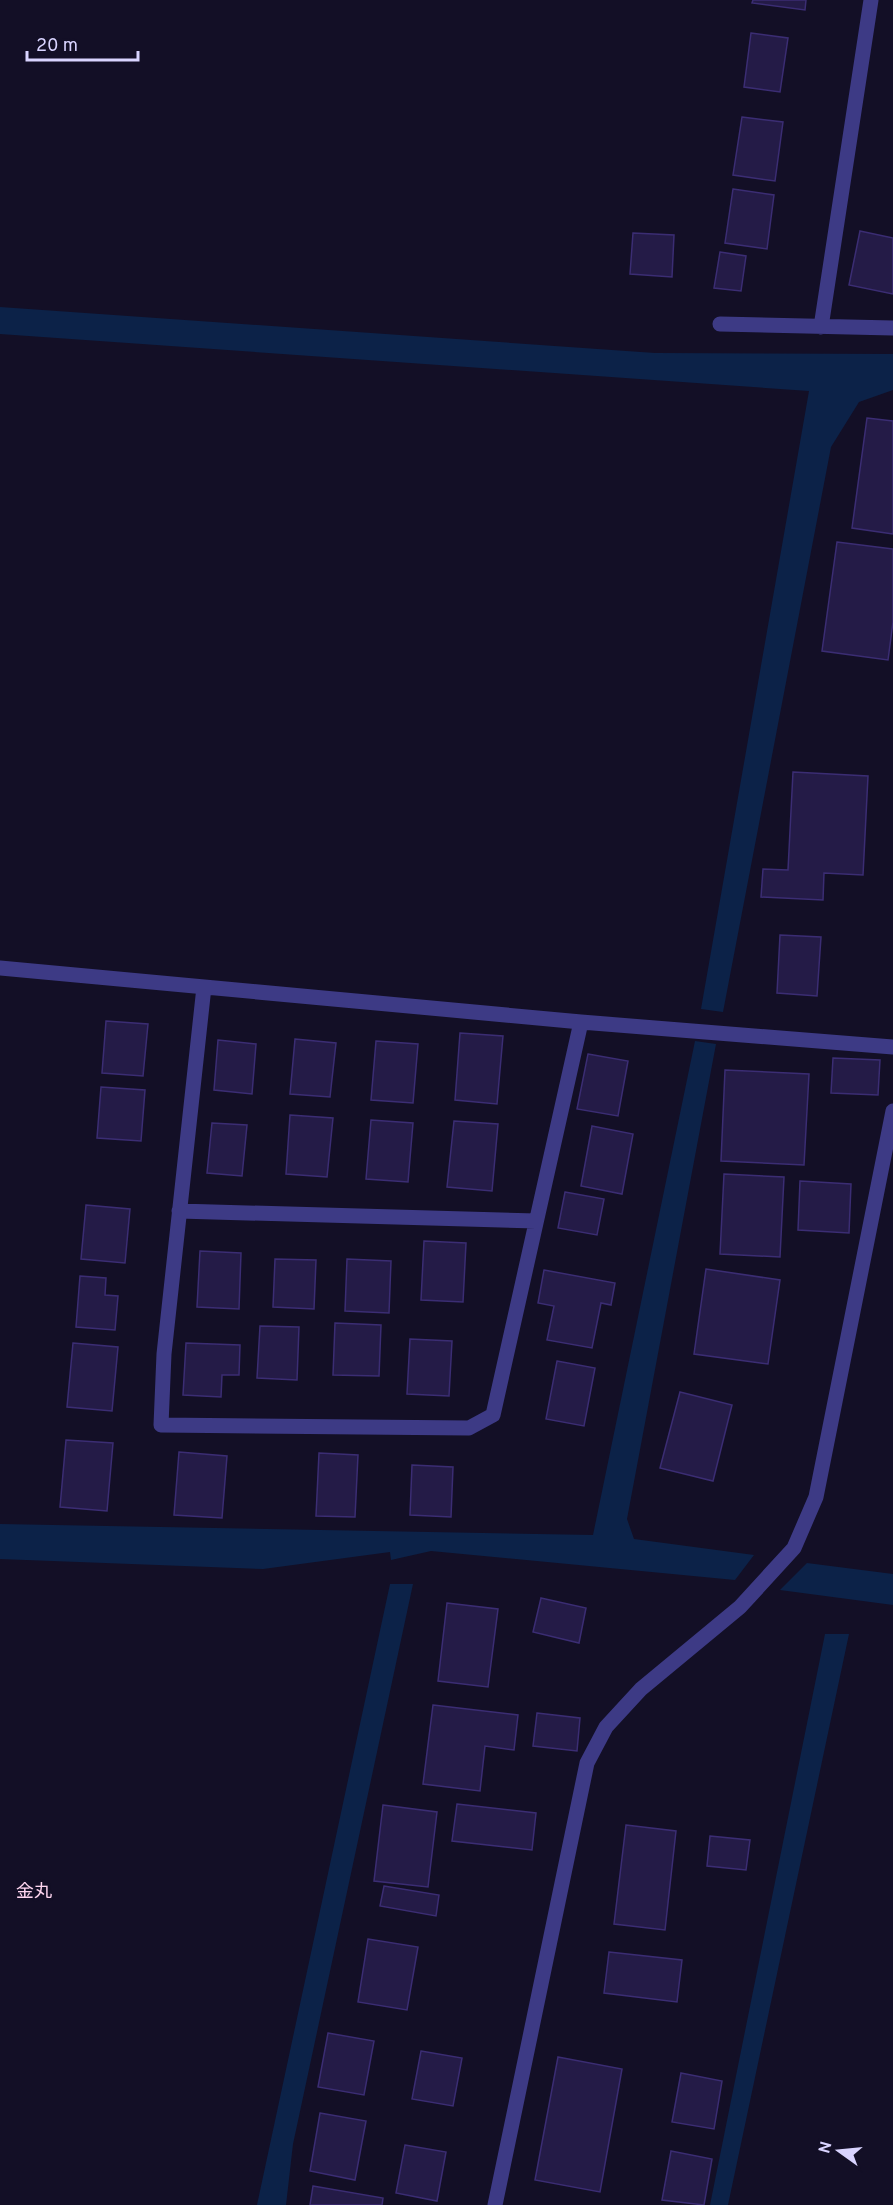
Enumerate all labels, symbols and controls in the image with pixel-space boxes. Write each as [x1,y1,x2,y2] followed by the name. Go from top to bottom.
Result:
[27,24,138,62] scale bar
[36,35,78,58] text: 20 m
[16,1881,52,1904] district label: 金丸
[809,2121,869,2181] north arrow
[815,2139,838,2156] text: N

